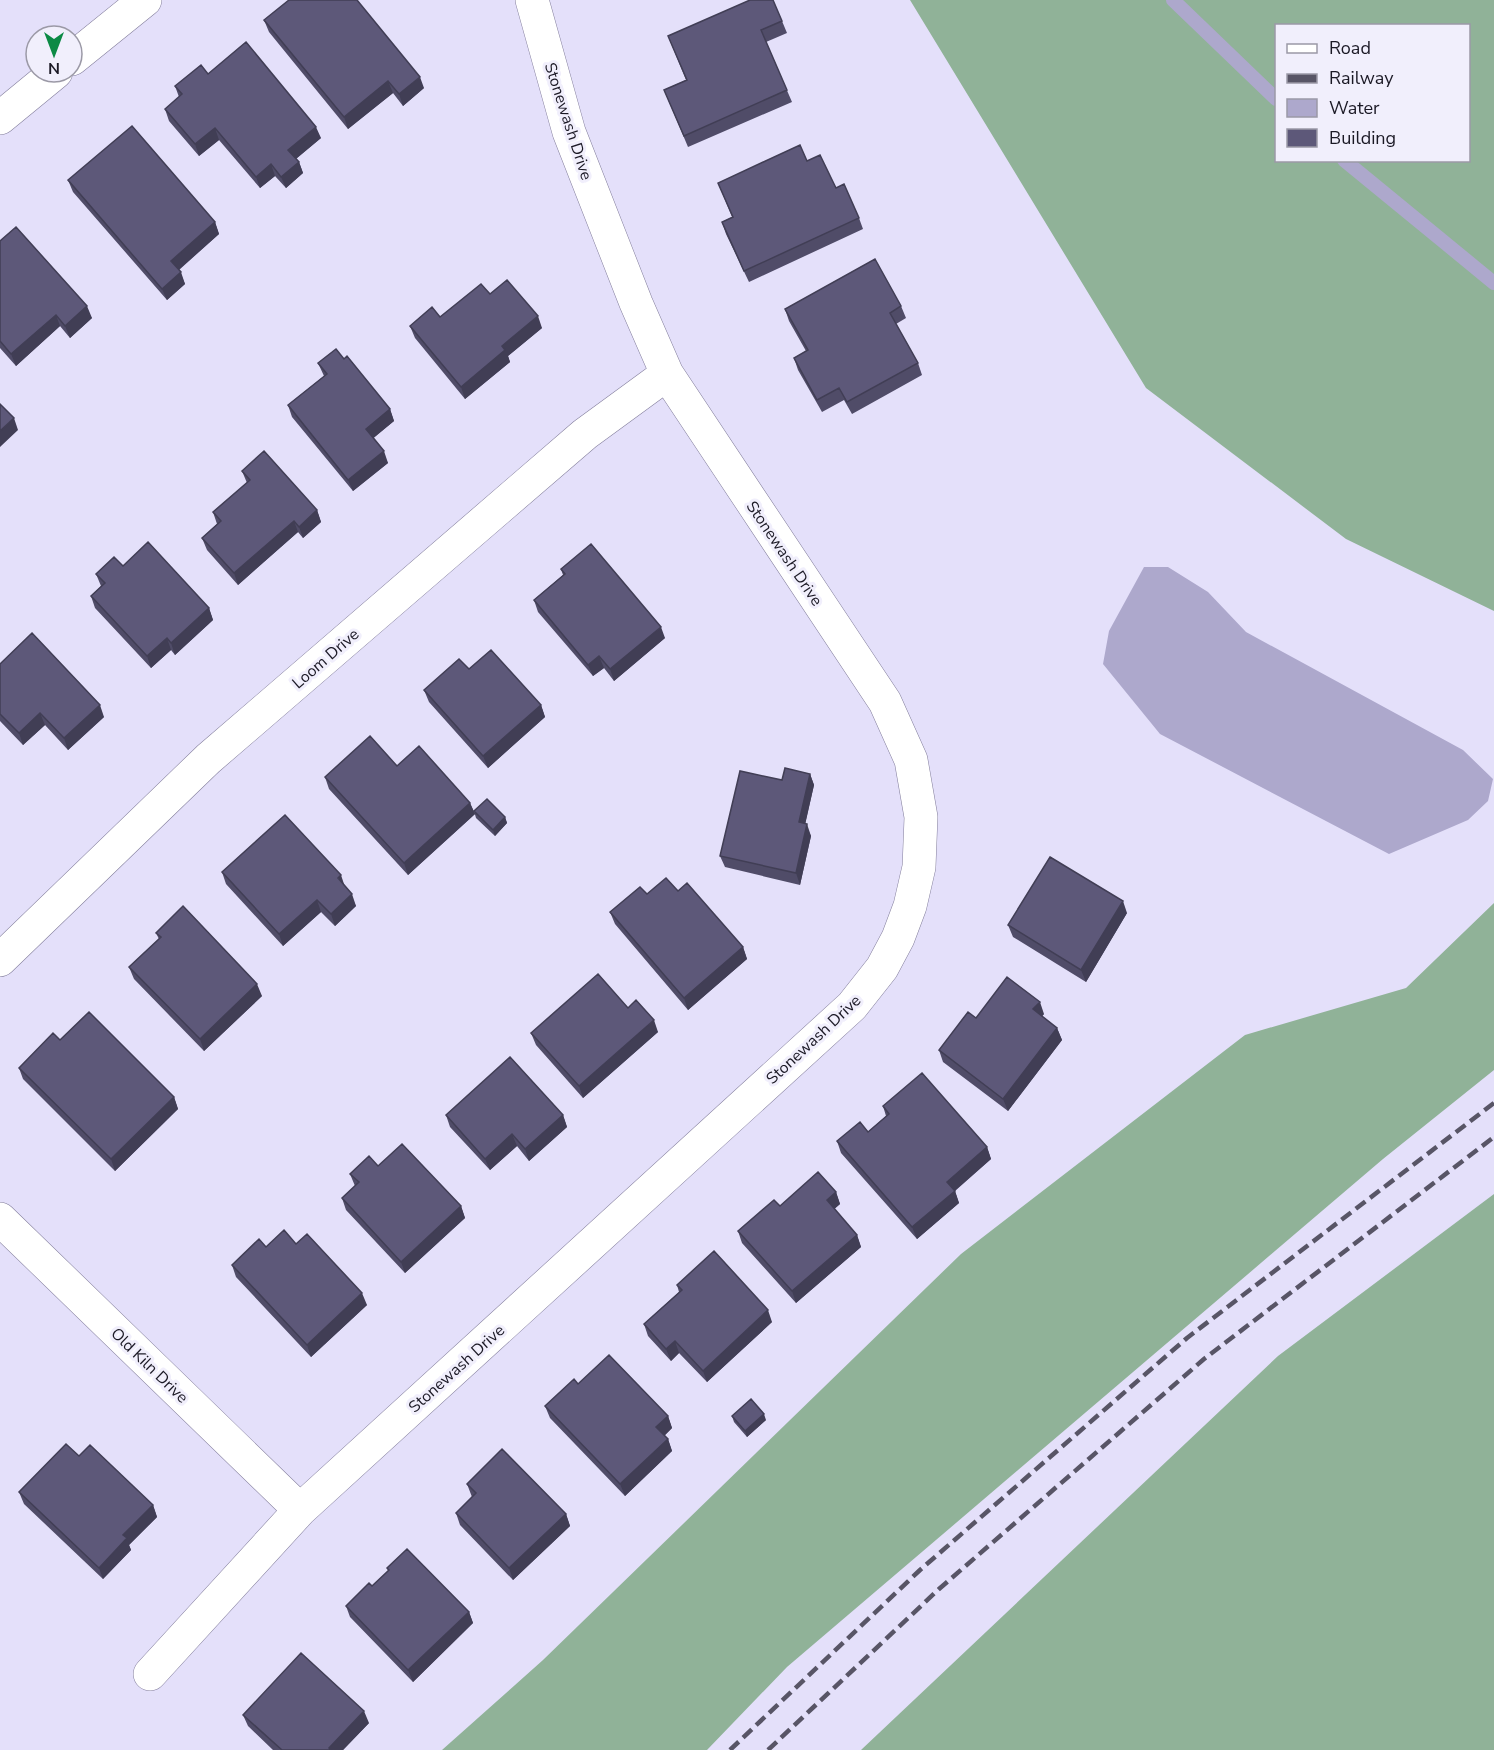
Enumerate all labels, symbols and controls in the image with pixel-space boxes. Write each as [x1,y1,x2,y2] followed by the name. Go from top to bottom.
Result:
[24,24,84,84] north arrow
[1275,24,1470,162] legend
[1329,36,1371,60] text: Road
[48,57,60,79] text: N
[539,60,597,183] street label: Stonewash Drive
[1329,66,1394,90] text: Railway
[1329,96,1380,120] text: Water
[1329,126,1396,150] text: Building
[741,497,827,610] street label: Stonewash Drive
[287,624,364,694] street label: Loom Drive
[761,990,866,1089] street label: Stonewash Drive
[404,1320,509,1418] street label: Stonewash Drive
[106,1323,193,1408] street label: Old Kiln Drive

